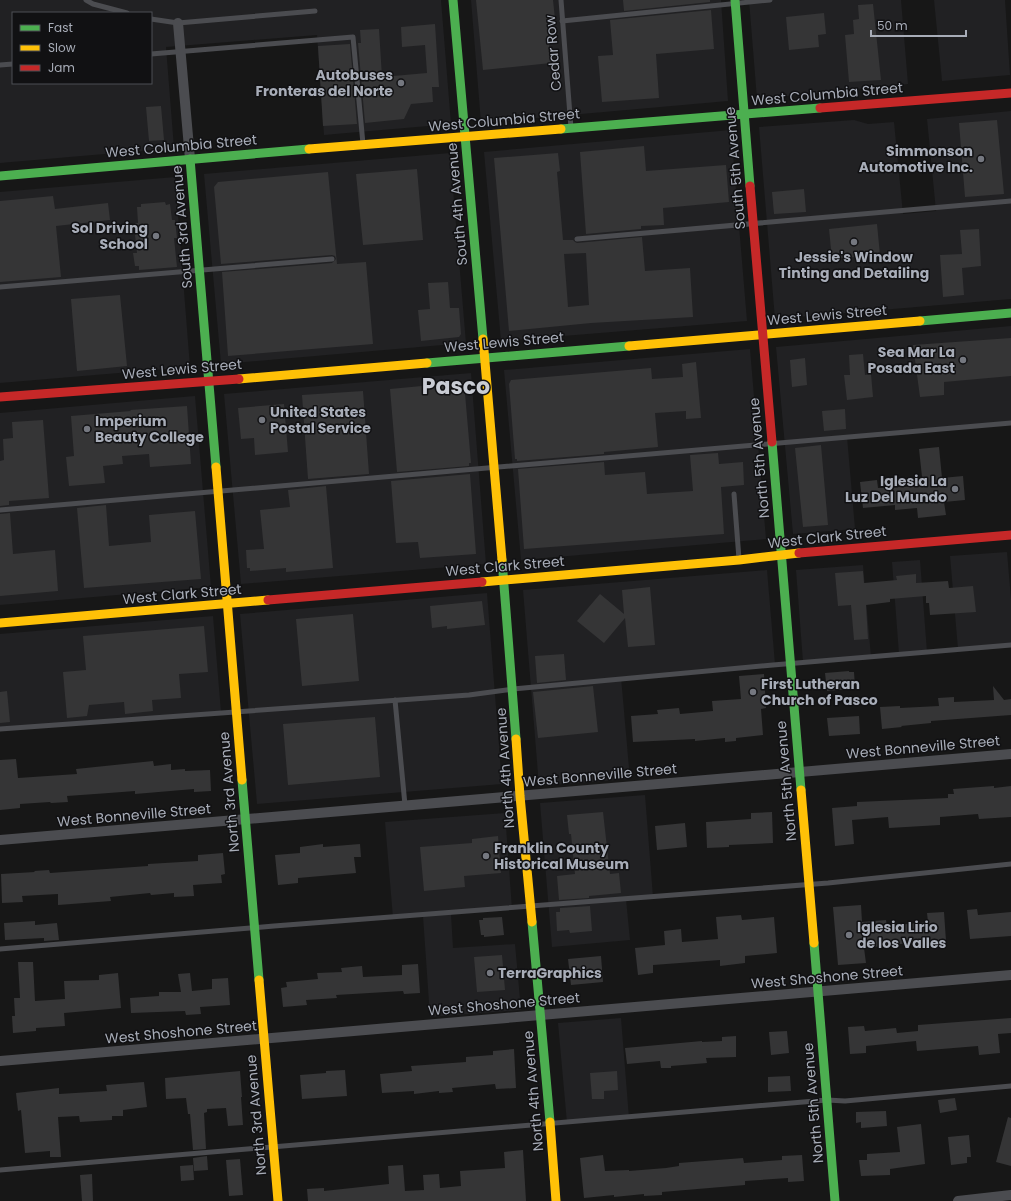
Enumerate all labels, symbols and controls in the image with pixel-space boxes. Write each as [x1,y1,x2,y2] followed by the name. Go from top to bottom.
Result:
[12,12,152,84] legend
[871,12,966,38] scale bar
[540,14,566,92] street label: Cedar Row
[877,17,908,34] text: 50 m
[48,19,73,36] text: Fast
[48,39,76,56] text: Slow
[48,59,75,76] text: Jam
[255,65,393,101] place label: Autobuses Fronteras del Norte
[750,77,904,111] street label: West Columbia Street
[396,78,406,88] marker: Autobuses Fronteras del Norte
[427,103,581,137] street label: West Columbia Street
[720,106,750,230] street label: South 5th Avenue
[104,129,258,163] street label: West Columbia Street
[442,141,472,266] street label: South 4th Avenue
[859,141,973,177] place label: Simmonson Automotive Inc.
[976,154,986,164] marker: Simmonson Automotive Inc.
[167,164,197,289] street label: South 3rd Avenue
[71,218,148,254] place label: Sol Driving School
[151,231,161,241] marker: Sol Driving School
[849,237,859,247] marker: Jessie's Window Tinting and Detailing
[779,247,929,283] place label: Jessie's Window Tinting and Detailing
[766,300,888,330] street label: West Lewis Street
[443,327,565,357] street label: West Lewis Street
[867,342,955,378] place label: Sea Mar La Posada East
[121,354,243,384] street label: West Lewis Street
[958,355,968,365] marker: Sea Mar La Posada East
[422,371,490,402] district label: Pasco
[744,397,774,519] street label: North 5th Avenue
[270,402,371,438] place label: United States Postal Service
[95,411,204,447] place label: Imperium Beauty College
[257,415,267,425] marker: United States Postal Service
[82,424,92,434] marker: Imperium Beauty College
[845,471,947,507] place label: Iglesia La Luz Del Mundo
[950,484,960,494] marker: Iglesia La Luz Del Mundo
[767,521,887,553] street label: West Clark Street
[445,551,565,581] street label: West Clark Street
[122,579,242,609] street label: West Clark Street
[761,674,878,710] place label: First Lutheran Church of Pasco
[748,687,758,697] marker: First Lutheran Church of Pasco
[491,707,519,829] street label: North 4th Avenue
[771,720,801,842] street label: North 5th Avenue
[845,730,1001,764] street label: West Bonneville Street
[214,731,244,853] street label: North 3rd Avenue
[522,758,678,792] street label: West Bonneville Street
[56,798,212,832] street label: West Bonneville Street
[494,838,629,874] place label: Franklin County Historical Museum
[481,851,491,861] marker: Franklin County Historical Museum
[857,917,947,953] place label: Iglesia Lirio de los Valles
[844,930,854,940] marker: Iglesia Lirio de los Valles
[750,960,904,994] street label: West Shoshone Street
[498,963,602,983] place label: TerraGraphics
[485,968,495,978] marker: TerraGraphics
[427,987,581,1021] street label: West Shoshone Street
[104,1015,258,1049] street label: West Shoshone Street
[518,1030,548,1152] street label: North 4th Avenue
[798,1042,828,1164] street label: North 5th Avenue
[241,1054,271,1176] street label: North 3rd Avenue

